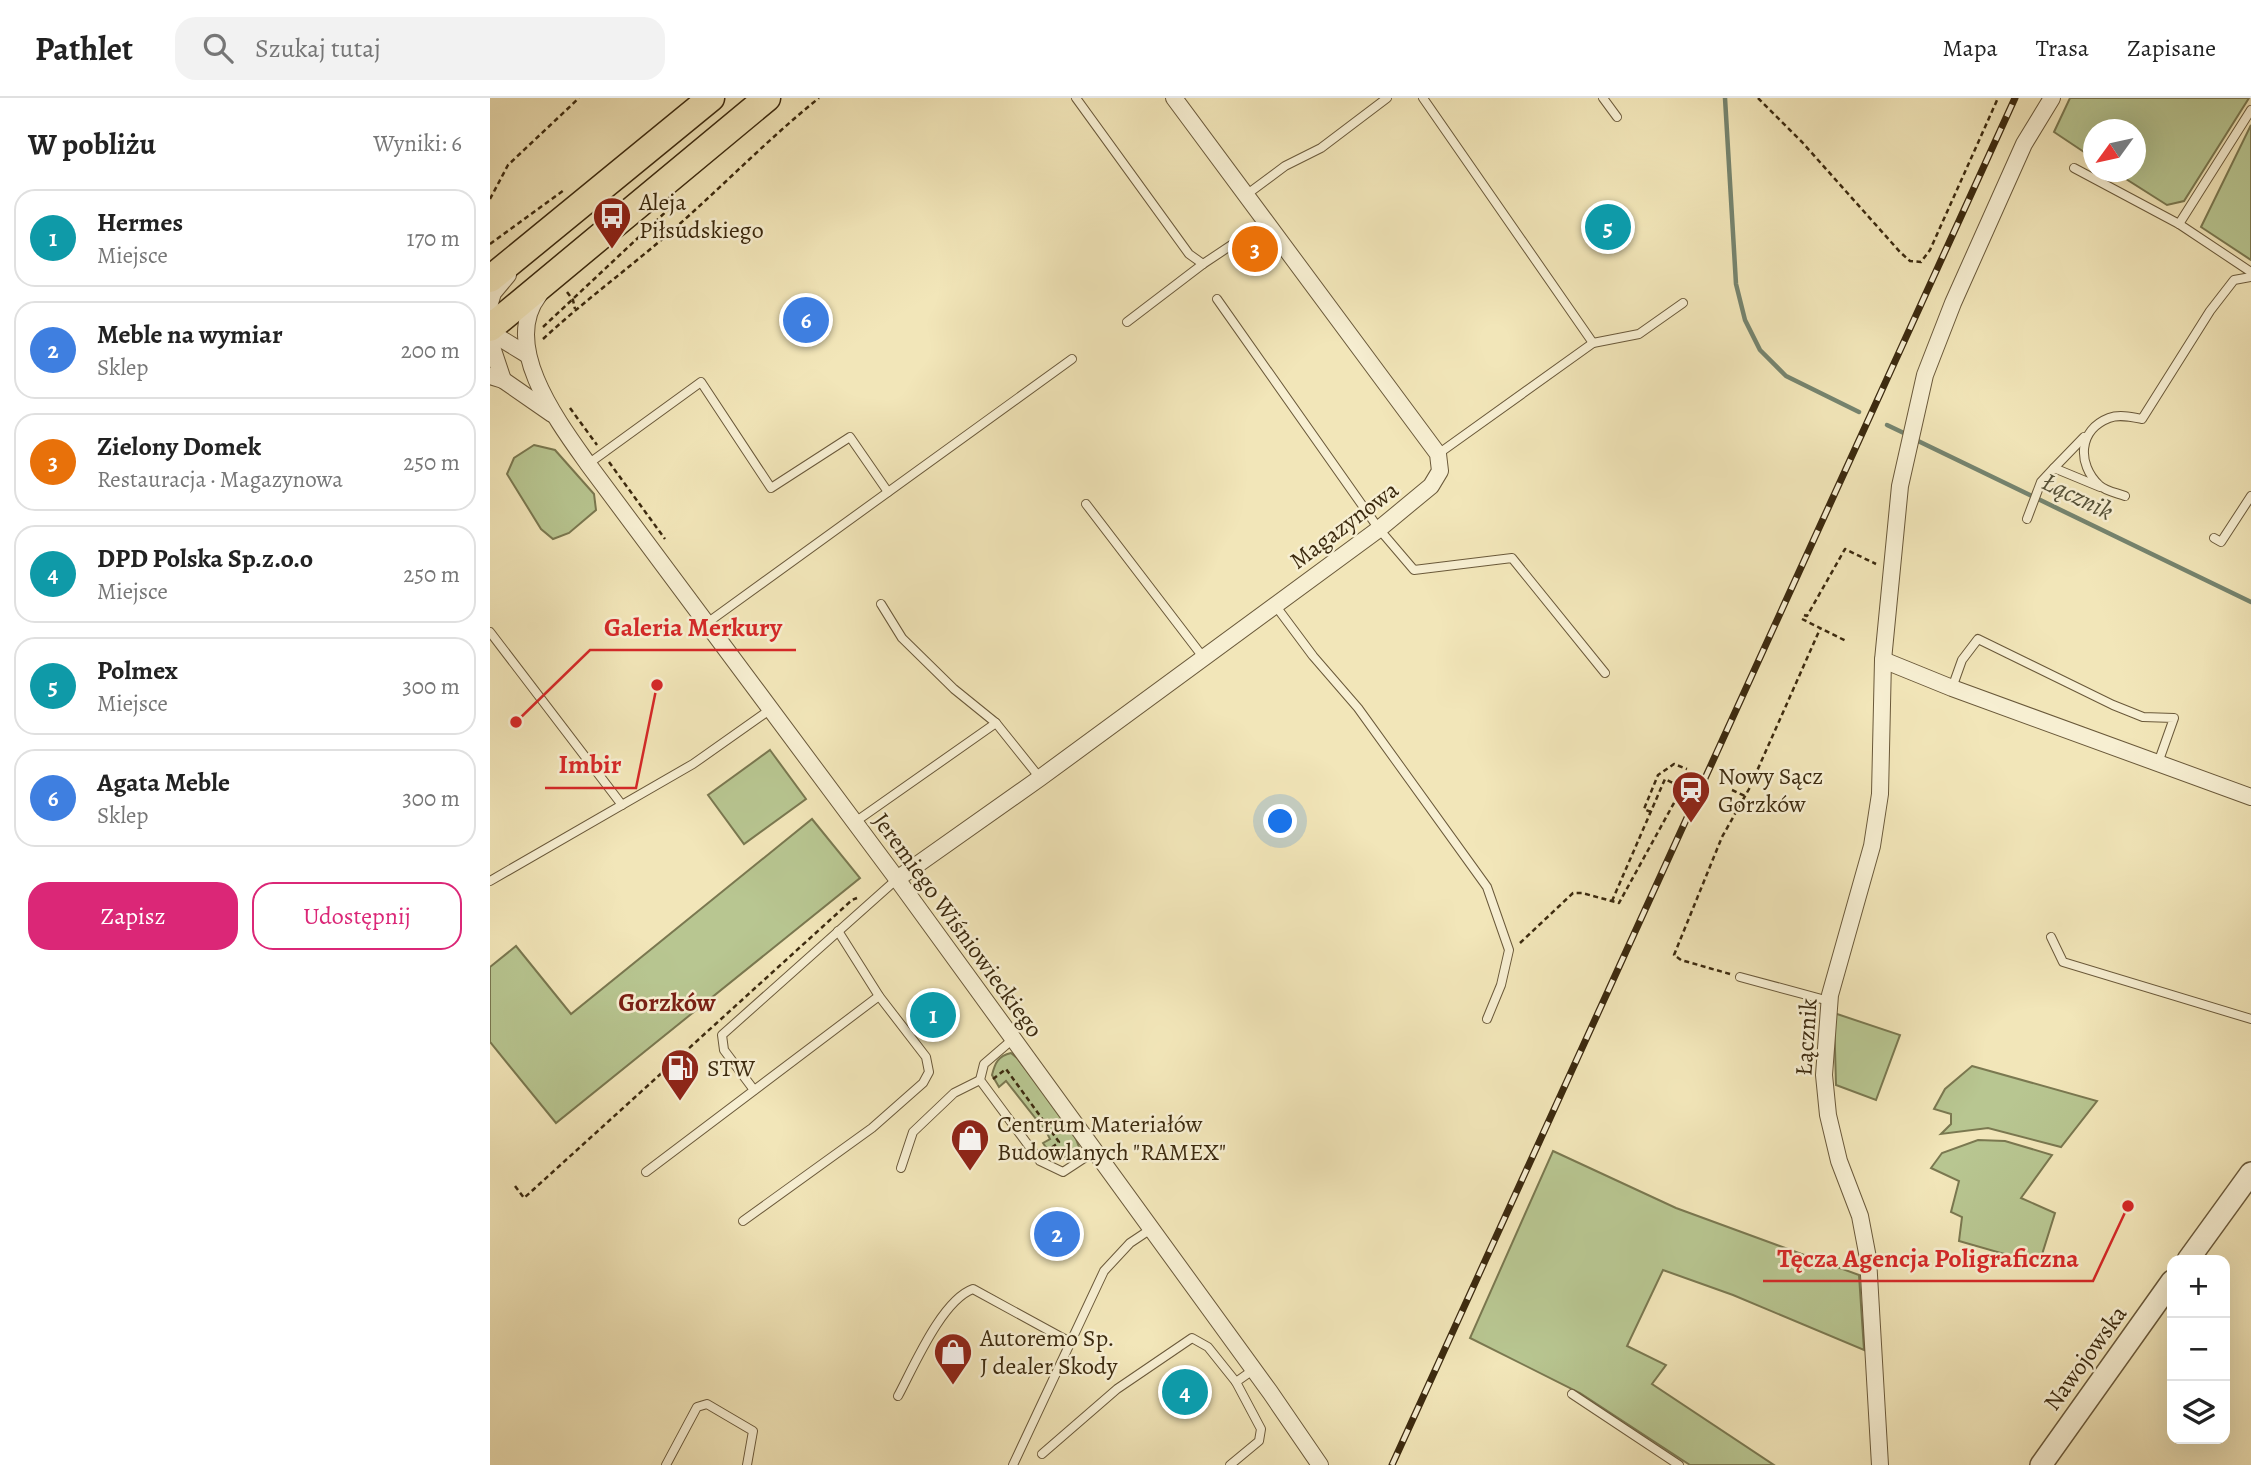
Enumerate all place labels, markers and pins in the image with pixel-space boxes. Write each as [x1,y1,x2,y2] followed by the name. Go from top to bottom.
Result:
[638,186,764,246] place label: Aleja Piłsudskiego
[591,195,633,250] bus stop icon: Aleja Piłsudskiego
[1585,201,1631,253] pin: 5
[1232,223,1278,275] pin: 3
[783,294,829,346] pin: 6
[590,603,796,650] callout: Galeria Merkury
[545,741,636,788] callout: Imbir
[1718,760,1823,820] place label: Nowy Sącz Gorzków
[1670,769,1712,824] station icon: Nowy Sącz Gorzków
[910,989,956,1041] pin: 1
[659,1047,701,1102] fuel station icon: STW
[707,1052,756,1084] place label: STW
[997,1108,1226,1168] place label: Centrum Materiałów Budowlanych "RAMEX"
[949,1117,991,1172] shop icon: Centrum Materiałów Budowlanych "RAMEX"
[1034,1208,1080,1260] pin: 2
[1763,1234,2093,1281] callout: Tęcza Agencja Poligraficzna
[979,1322,1118,1382] place label: Autoremo Sp. J dealer Skody
[932,1331,974,1386] shop icon: Autoremo Sp. J dealer Skody
[1162,1366,1208,1418] pin: 4

